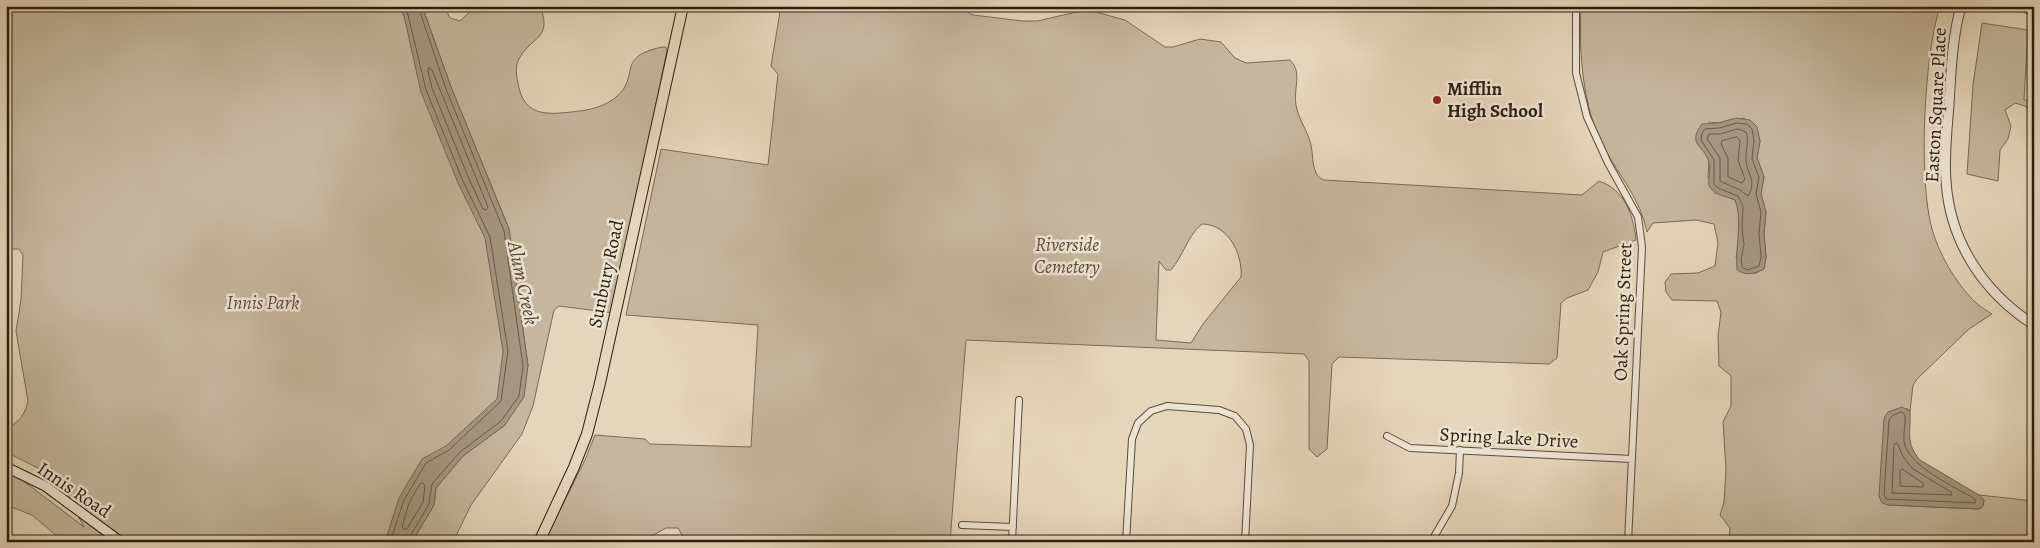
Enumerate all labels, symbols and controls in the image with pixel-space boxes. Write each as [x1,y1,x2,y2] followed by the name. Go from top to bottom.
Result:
[1919,27,1953,183] street label: Easton Square Place
[1447,76,1543,124] place label: Mifflin High School
[1431,94,1443,106] marker: Mifflin High School
[582,217,630,331] street label: Sunbury Road
[1034,232,1101,280] park label: Riverside Cemetery
[501,238,545,328] water label: Alum Creek
[1608,242,1638,382] street label: Oak Spring Street
[227,290,299,316] park label: Innis Park
[1439,421,1579,455] street label: Spring Lake Drive
[32,456,117,525] street label: Innis Road

